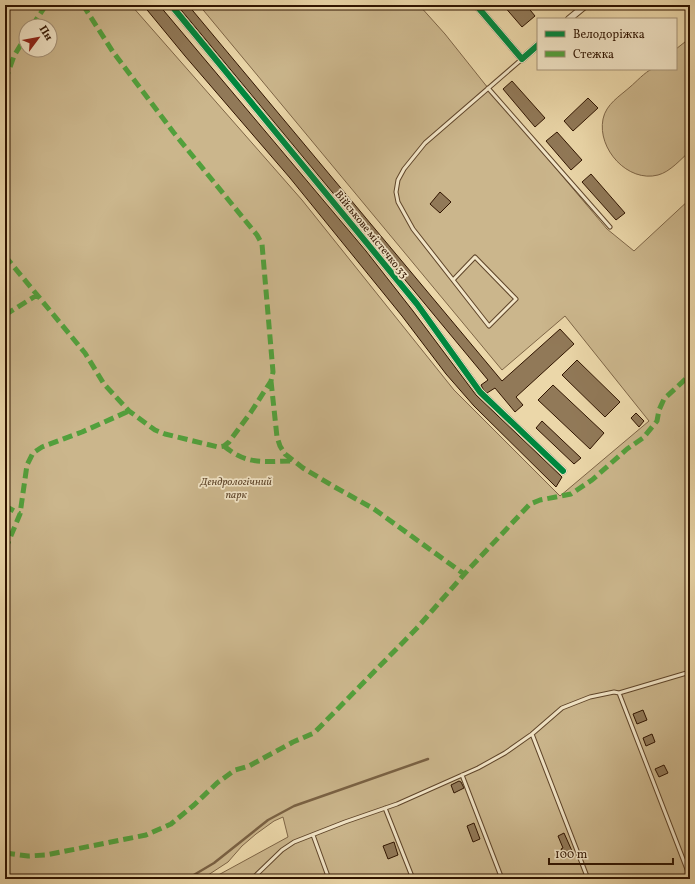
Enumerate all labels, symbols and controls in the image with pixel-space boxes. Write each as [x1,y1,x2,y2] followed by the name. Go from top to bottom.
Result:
[18,18,58,58] north arrow
[537,18,677,70] legend
[35,23,56,44] text: Пн
[573,27,645,43] text: Велодоріжка
[573,47,614,63] text: Стежка
[331,188,411,282] street label: Військове містечко 33
[199,475,272,503] park label: Дендрологічний парк
[549,840,673,866] scale bar
[555,847,588,863] text: 100 m

